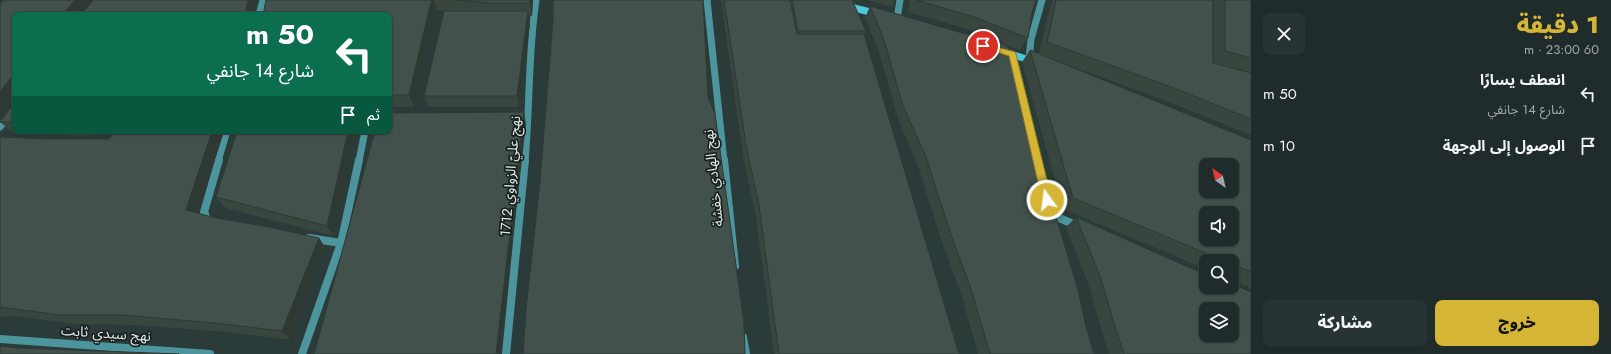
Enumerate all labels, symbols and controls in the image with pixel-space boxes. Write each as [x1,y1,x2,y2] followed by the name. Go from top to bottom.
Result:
[1516,7,1599,42] text: 1 دقيقة
[1263,13,1305,55] button: close
[246,14,314,55] text: 50 m
[328,28,380,80] icon: left
[966,29,1000,63] pin
[972,35,994,57] icon: arrive
[1524,40,1599,59] text: 60 m · 23:00
[207,58,314,84] text: شارع 14 جانفي
[1480,69,1565,91] text: انعطف يسارًا
[1263,83,1297,105] text: 50 m
[1577,83,1599,105] icon: left
[1487,100,1565,119] text: شارع 14 جانفي
[337,104,359,126] icon: arrive
[367,104,380,126] text: ثم
[495,115,526,237] street label: نهج عليّ الزواوي 1712
[698,128,729,228] street label: نهج الهادي خفشة
[1263,135,1295,157] text: 10 m
[1443,135,1565,157] text: الوصول إلى الوجهة
[1577,135,1599,157] icon: arrive
[1199,158,1239,198] north arrow
[1199,158,1239,342] map controls
[1026,179,1068,221] position arrow
[1199,206,1239,246] button: sound
[1199,254,1239,294] button: search
[1263,300,1427,346] button: مشاركة
[1435,300,1599,346] button: خروج
[1199,302,1239,342] button: layers
[60,320,152,347] street label: نهج سيدي ثابت

